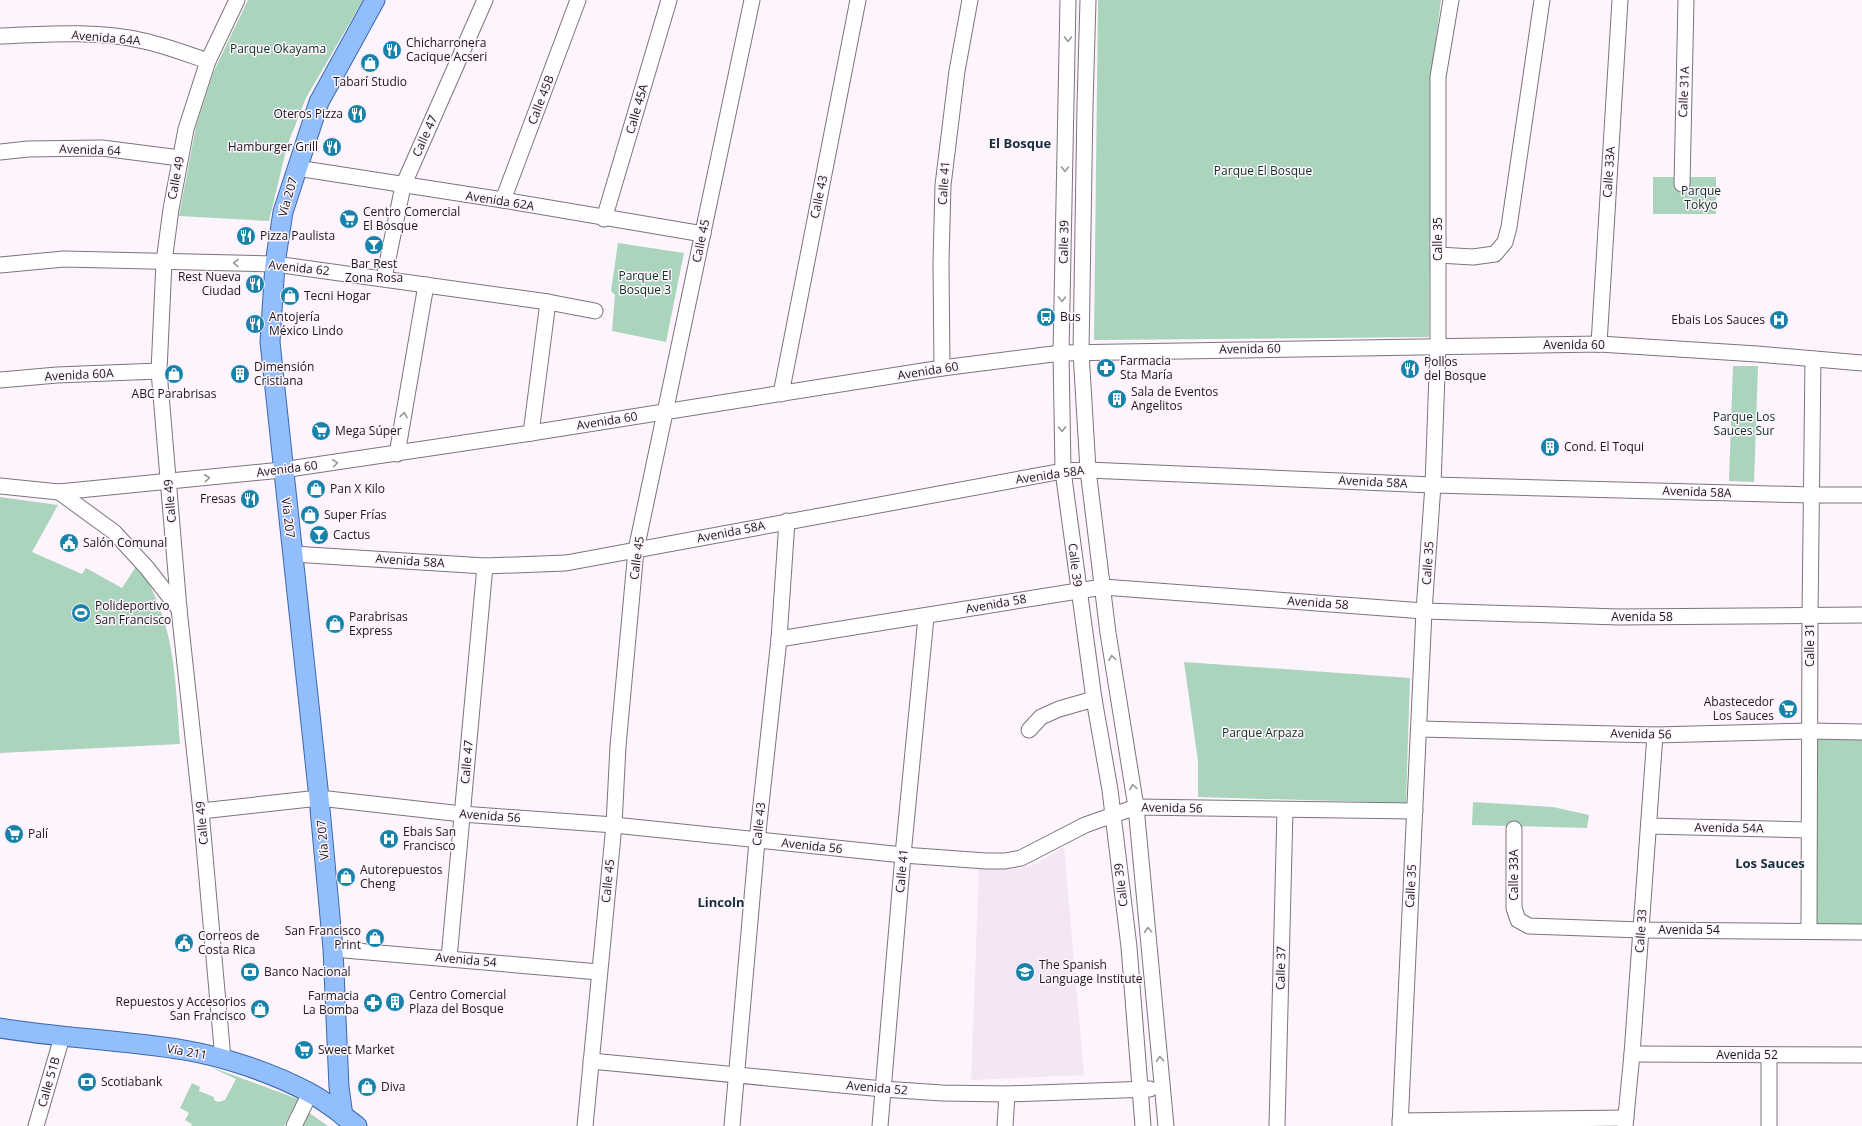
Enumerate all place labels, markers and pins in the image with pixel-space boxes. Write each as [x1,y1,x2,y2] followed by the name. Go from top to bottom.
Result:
[406,34,487,65] place label: Chicharronera Cacique Acseri
[381,39,403,61] restaurant icon: Chicharronera Cacique Acseri
[359,52,381,74] shop icon: Tabarí Studio
[333,73,407,90] place label: Tabarí Studio
[346,103,368,125] restaurant icon: Oteros Pizza
[274,105,343,122] place label: Oteros Pizza
[321,136,343,158] restaurant icon: Hamburger Grill
[228,138,318,155] place label: Hamburger Grill
[363,203,460,234] place label: Centro Comercial El Bosque
[338,208,360,230] supermarket icon: Centro Comercial El Bosque
[235,225,257,247] restaurant icon: Pizza Paulista
[260,227,335,244] place label: Pizza Paulista
[363,234,385,256] bar icon: Bar Rest Zona Rosa
[345,255,403,286] place label: Bar Rest Zona Rosa
[178,268,241,299] place label: Rest Nueva Ciudad
[244,273,266,295] restaurant icon: Rest Nueva Ciudad
[279,285,301,307] shop icon: Tecni Hogar
[304,287,371,304] place label: Tecni Hogar
[1035,306,1057,328] bus stop icon: Bus
[269,308,343,339] place label: Antojería México Lindo
[1060,308,1081,325] place label: Bus
[1768,309,1790,331] hospital icon: Ebais Los Sauces
[1671,311,1765,328] place label: Ebais Los Sauces
[244,313,266,335] restaurant icon: Antojería México Lindo
[1120,352,1173,383] place label: Farmacia Sta María
[1424,353,1487,384] place label: Pollos del Bosque
[1095,357,1117,379] pharmacy icon: Farmacia Sta María
[254,358,314,389] place label: Dimensión Cristiana
[1399,358,1421,380] restaurant icon: Pollos del Bosque
[163,363,185,385] shop icon: ABC Parabrisas
[229,363,251,385] building icon: Dimensión Cristiana
[1131,383,1219,414] place label: Sala de Eventos Angelitos
[132,385,217,402] place label: ABC Parabrisas
[1106,388,1128,410] building icon: Sala de Eventos Angelitos
[310,420,332,442] supermarket icon: Mega Súper
[335,422,402,439] place label: Mega Súper
[1539,436,1561,458] building icon: Cond. El Toqui
[1564,438,1644,455] place label: Cond. El Toqui
[305,478,327,500] shop icon: Pan X Kilo
[330,480,385,497] place label: Pan X Kilo
[239,488,261,510] restaurant icon: Fresas
[200,490,236,507] place label: Fresas
[299,504,321,526] shop icon: Super Frías
[324,506,387,523] place label: Super Frías
[308,524,330,546] bar icon: Cactus
[333,526,371,543] place label: Cactus
[58,532,80,554] public building icon: Salón Comunal
[83,534,167,551] place label: Salón Comunal
[95,597,171,628] place label: Polideportivo San Francisco
[70,602,92,624] sports icon: Polideportivo San Francisco
[349,608,408,639] place label: Parabrisas Express
[324,613,346,635] shop icon: Parabrisas Express
[1704,693,1774,724] place label: Abastecedor Los Sauces
[1777,698,1799,720] supermarket icon: Abastecedor Los Sauces
[3,823,25,845] supermarket icon: Palí
[403,823,456,854] place label: Ebais San Francisco
[28,825,49,842] place label: Palí
[378,828,400,850] hospital icon: Ebais San Francisco
[360,861,443,892] place label: Autorepuestos Cheng
[335,866,357,888] shop icon: Autorepuestos Cheng
[285,922,361,953] place label: San Francisco Print
[198,927,260,958] place label: Correos de Costa Rica
[364,927,386,949] shop icon: San Francisco Print
[173,932,195,954] public building icon: Correos de Costa Rica
[1039,956,1143,987] place label: The Spanish Language Institute
[239,961,261,983] bank icon: Banco Nacional
[1014,961,1036,983] school or university icon: The Spanish Language Institute
[264,963,351,980] place label: Banco Nacional
[409,986,506,1017] place label: Centro Comercial Plaza del Bosque
[303,987,359,1018] place label: Farmacia La Bomba
[384,991,406,1013] building icon: Centro Comercial Plaza del Bosque
[362,992,384,1014] pharmacy icon: Farmacia La Bomba
[116,993,246,1024] place label: Repuestos y Accesorios San Francisco
[249,998,271,1020] shop icon: Repuestos y Accesorios San Francisco
[293,1039,315,1061] supermarket icon: Sweet Market
[318,1041,394,1058] place label: Sweet Market
[76,1071,98,1093] bank icon: Scotiabank
[101,1073,163,1090] place label: Scotiabank
[356,1076,378,1098] shop icon: Diva
[381,1078,405,1095] place label: Diva

